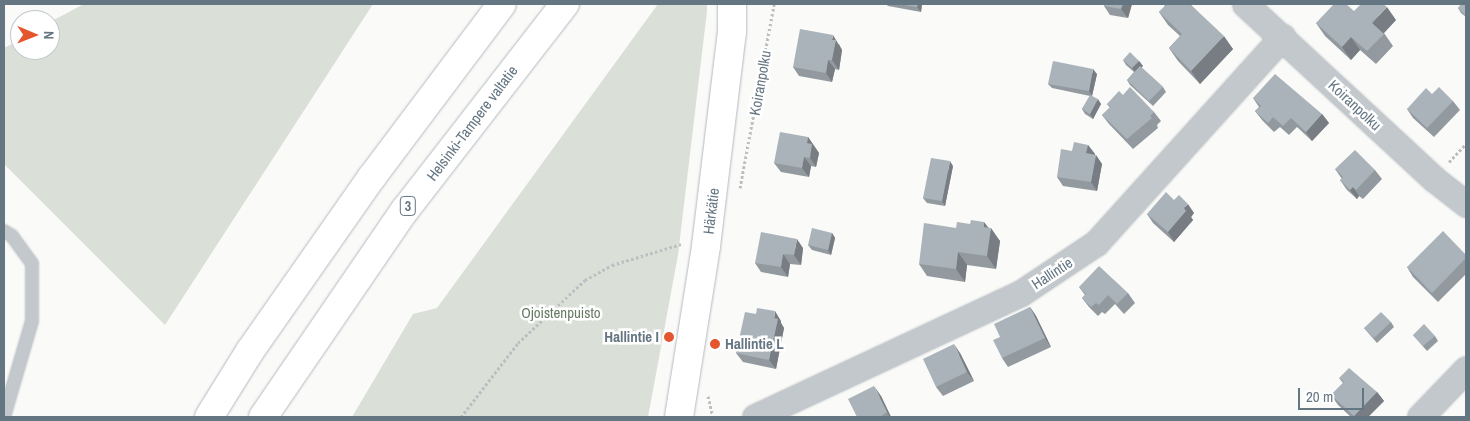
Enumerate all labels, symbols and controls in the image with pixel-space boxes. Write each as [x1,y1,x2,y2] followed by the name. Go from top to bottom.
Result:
[10,10,60,60] north arrow
[40,31,58,40] text: N
[745,49,775,117] street label: Koiranpolku
[423,62,521,184] street label: Helsinki-Tampere valtatie
[1325,76,1385,134] street label: Koiranpolku
[699,187,723,235] street label: Härkätie
[399,195,417,218] road number: 3
[1028,253,1076,293] street label: Hallintie
[521,304,601,322] park label: Ojoistenpuisto
[604,328,659,346] place label: Hallintie I
[663,331,675,343] marker: Hallintie I
[725,335,784,353] place label: Hallintie L
[709,338,721,350] marker: Hallintie L
[1300,378,1366,410] scale bar
[1306,386,1333,407] text: 20 m

